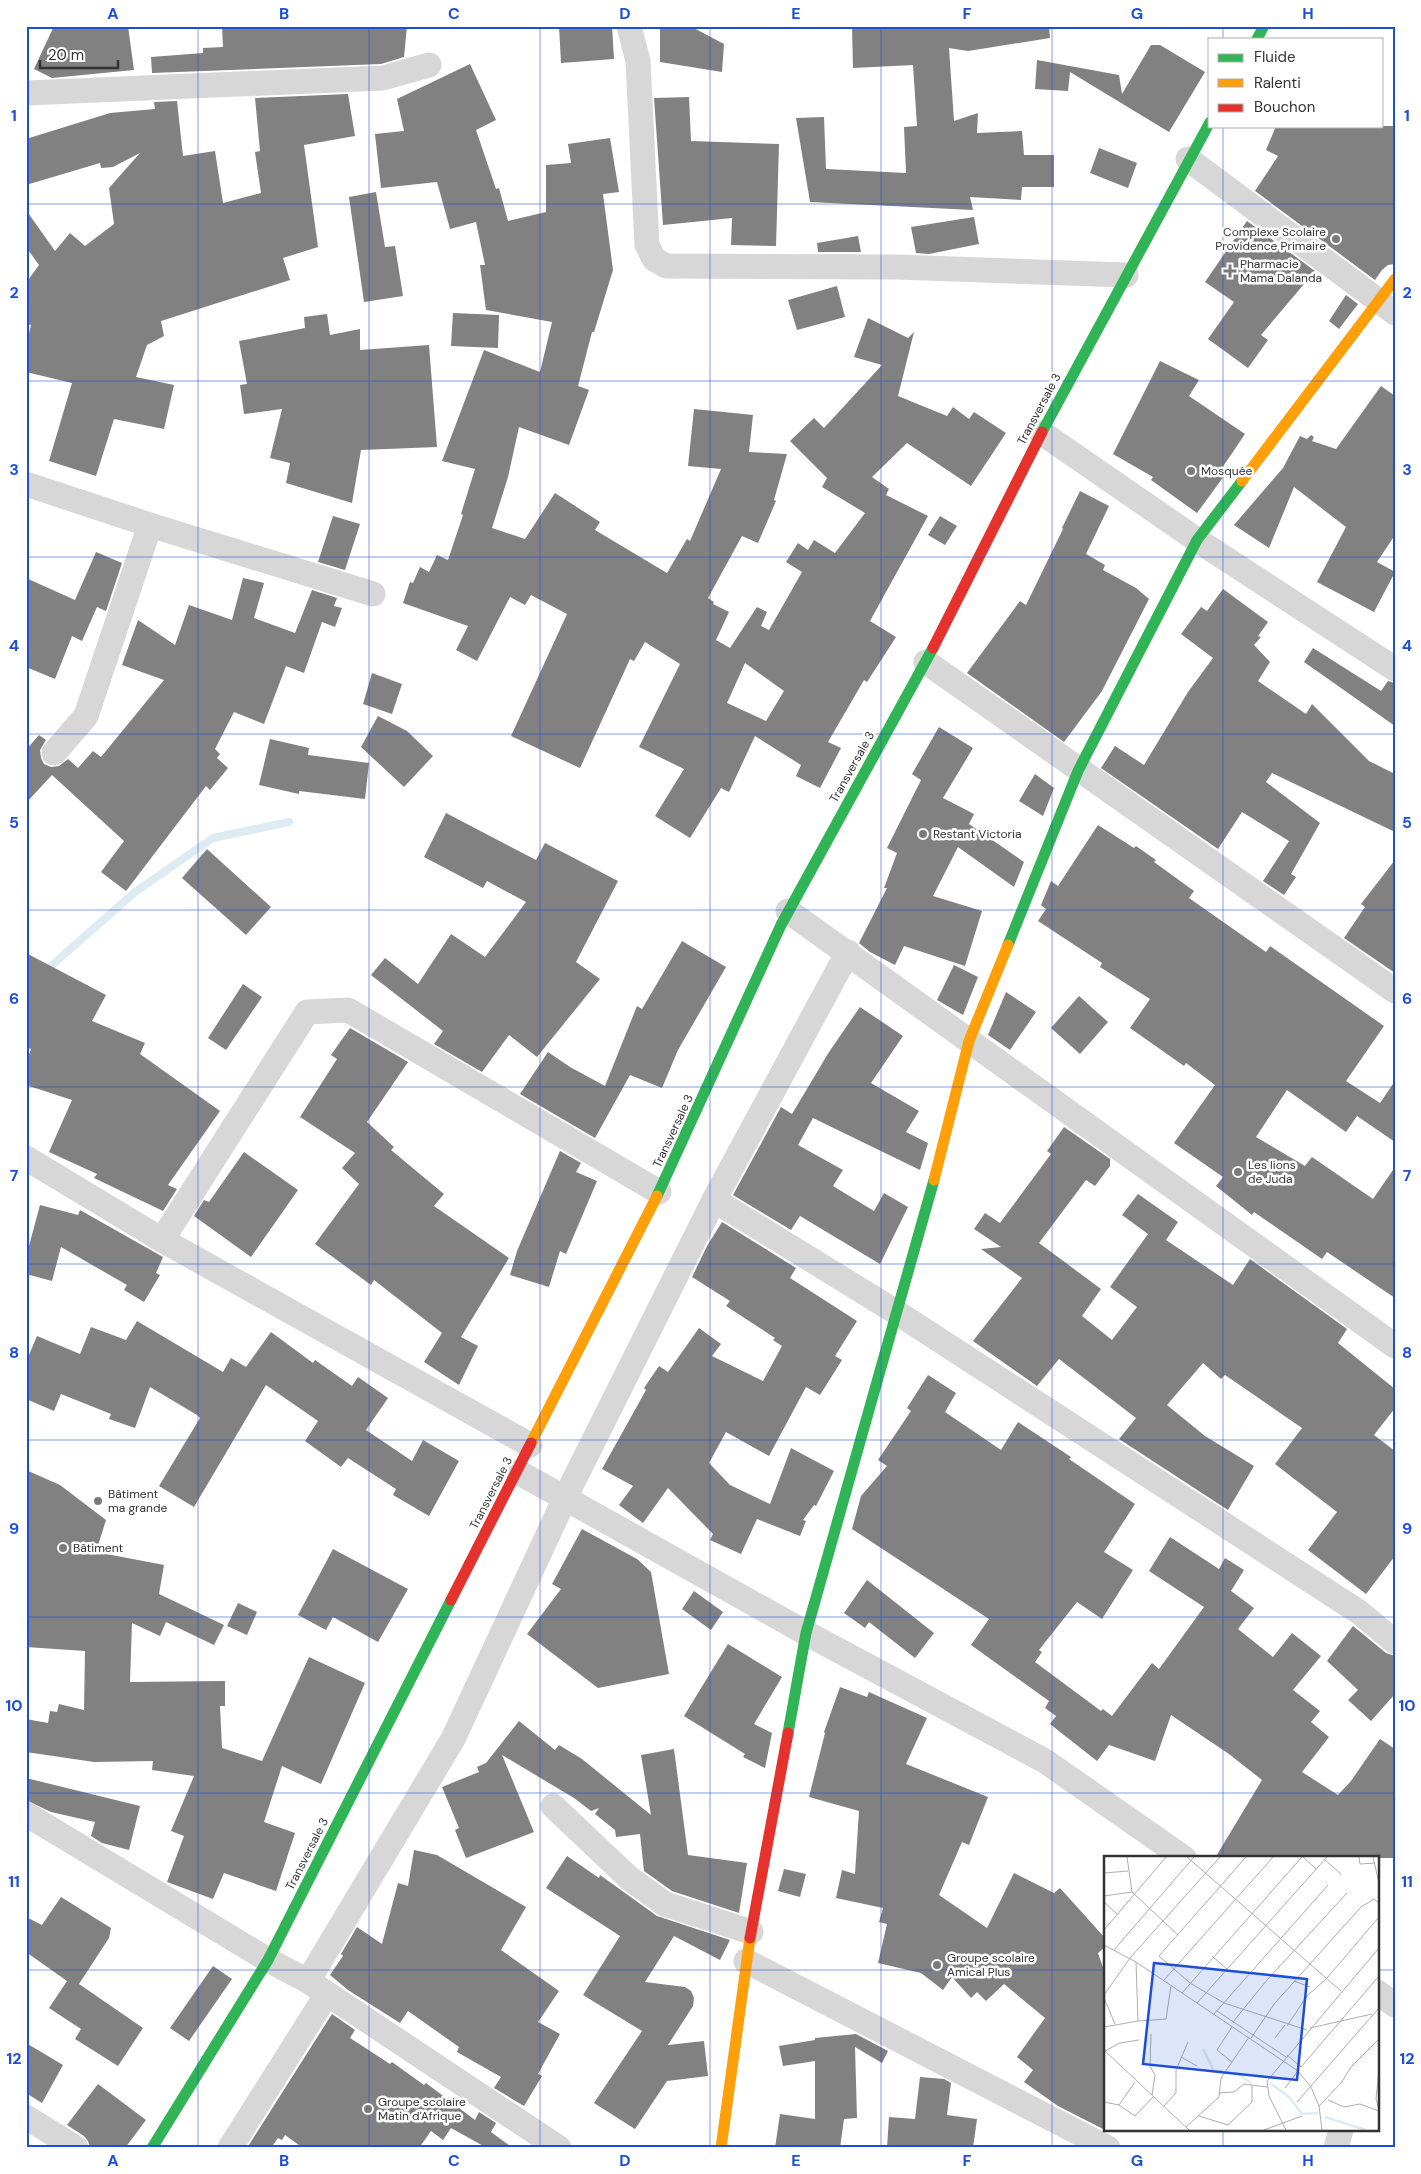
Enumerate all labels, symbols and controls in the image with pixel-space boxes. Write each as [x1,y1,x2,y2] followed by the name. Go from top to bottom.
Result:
[107,3,119,24] text: A
[279,3,289,24] text: B
[448,3,460,24] text: C
[619,3,631,24] text: D
[791,3,801,24] text: E
[963,3,972,24] text: F
[1131,3,1143,24] text: G
[1302,3,1314,24] text: H
[40,38,118,70] scale bar
[1208,38,1384,128] legend
[48,45,84,65] text: 20 m
[1254,47,1296,67] text: Fluide
[1254,73,1301,93] text: Ralenti
[1254,97,1315,117] text: Bouchon
[11,105,17,126] text: 1
[1404,105,1410,126] text: 1
[1215,224,1326,254] place label: Complexe Scolaire Providence Primaire
[1330,233,1342,245] marker: Complexe Scolaire Providence Primaire
[1240,256,1322,286] place label: Pharmacie Mama Dalanda
[1224,265,1236,277] marker: Pharmacie Mama Dalanda
[9,282,19,303] text: 2
[1402,282,1412,303] text: 2
[1013,370,1065,448] street label: Transversale 3
[9,459,19,480] text: 3
[1402,459,1412,480] text: 3
[1201,463,1252,479] place label: Mosquée
[1185,465,1197,477] marker: Mosquée
[9,635,19,656] text: 4
[1402,635,1412,656] text: 4
[826,728,878,806] street label: Transversale 3
[9,812,19,833] text: 5
[1402,812,1412,833] text: 5
[933,826,1021,842] place label: Restant Victoria
[917,828,929,840] marker: Restant Victoria
[9,988,19,1009] text: 6
[1402,988,1412,1009] text: 6
[649,1092,697,1170] street label: Transversale 3
[1248,1157,1296,1187] place label: Les lions de Juda
[10,1165,19,1186] text: 7
[1403,1165,1412,1186] text: 7
[1232,1166,1244,1178] marker: Les lions de Juda
[9,1342,19,1363] text: 8
[1402,1342,1412,1363] text: 8
[466,1454,516,1532] street label: Transversale 3
[108,1486,167,1516] place label: Bâtiment ma grande
[92,1495,104,1507] marker: Bâtiment ma grande
[9,1518,19,1539] text: 9
[1402,1518,1412,1539] text: 9
[73,1540,124,1556] place label: Bâtiment
[57,1542,69,1554] marker: Bâtiment
[5,1695,23,1716] text: 10
[1398,1695,1416,1716] text: 10
[282,1815,332,1893] street label: Transversale 3
[1104,1856,1378,2132] inset map
[8,1871,20,1892] text: 11
[1401,1871,1413,1892] text: 11
[947,1950,1035,1980] place label: Groupe scolaire Amical Plus
[931,1959,943,1971] marker: Groupe scolaire Amical Plus
[6,2048,22,2069] text: 12
[1399,2048,1415,2069] text: 12
[378,2094,466,2124] place label: Groupe scolaire Matin d'Afrique
[362,2103,374,2115] marker: Groupe scolaire Matin d'Afrique
[107,2150,119,2171] text: A
[279,2150,289,2171] text: B
[448,2150,460,2171] text: C
[619,2150,631,2171] text: D
[791,2150,801,2171] text: E
[963,2150,972,2171] text: F
[1131,2150,1143,2171] text: G
[1302,2150,1314,2171] text: H

